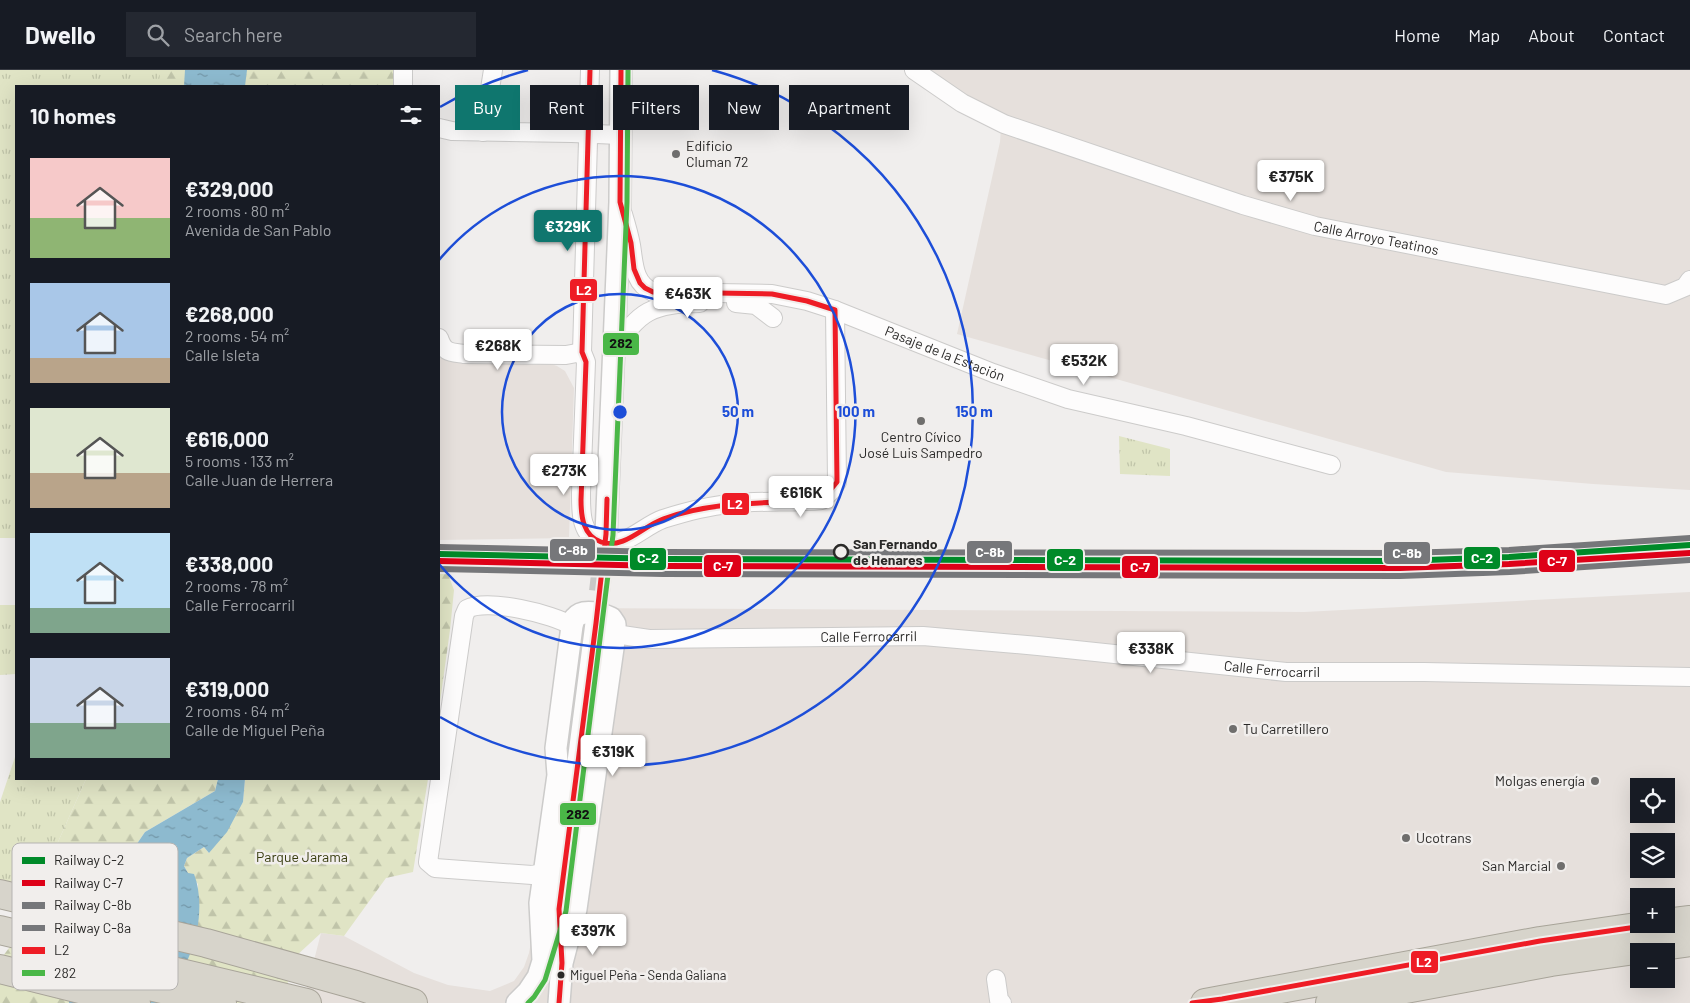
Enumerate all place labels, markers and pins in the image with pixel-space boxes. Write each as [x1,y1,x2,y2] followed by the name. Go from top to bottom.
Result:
[686,137,748,170] place label: Edificio Cluman 72
[670,148,682,160] marker: Edificio Cluman 72
[1256,160,1326,202] pin: €375K
[533,210,603,252] pin: €329K
[653,276,723,319] pin: €463K
[463,328,533,371] pin: €268K
[1049,344,1119,386] pin: €532K
[611,403,629,421] centre of rings
[915,415,927,427] marker: Centro Cívico José Luis Sampedro
[859,428,983,461] place label: Centro Cívico José Luis Sampedro
[529,454,599,496] pin: €273K
[766,476,836,518] pin: €616K
[853,535,938,568] place label: San Fernando de Henares
[833,544,849,560] marker: San Fernando de Henares
[1116,632,1186,674] pin: €338K
[1243,720,1329,737] place label: Tu Carretillero
[1227,723,1239,735] marker: Tu Carretillero
[578,734,648,777] pin: €319K
[1495,772,1585,789] place label: Molgas energía
[1589,775,1601,787] marker: Molgas energía
[1416,829,1472,846] place label: Ucotrans
[1400,832,1412,844] marker: Ucotrans
[1482,857,1551,874] place label: San Marcial
[1555,860,1567,872] marker: San Marcial
[558,914,628,956] pin: €397K
[570,967,726,983] place label: Miguel Peña - Senda Galiana
[556,970,566,980] marker: Miguel Peña - Senda Galiana

